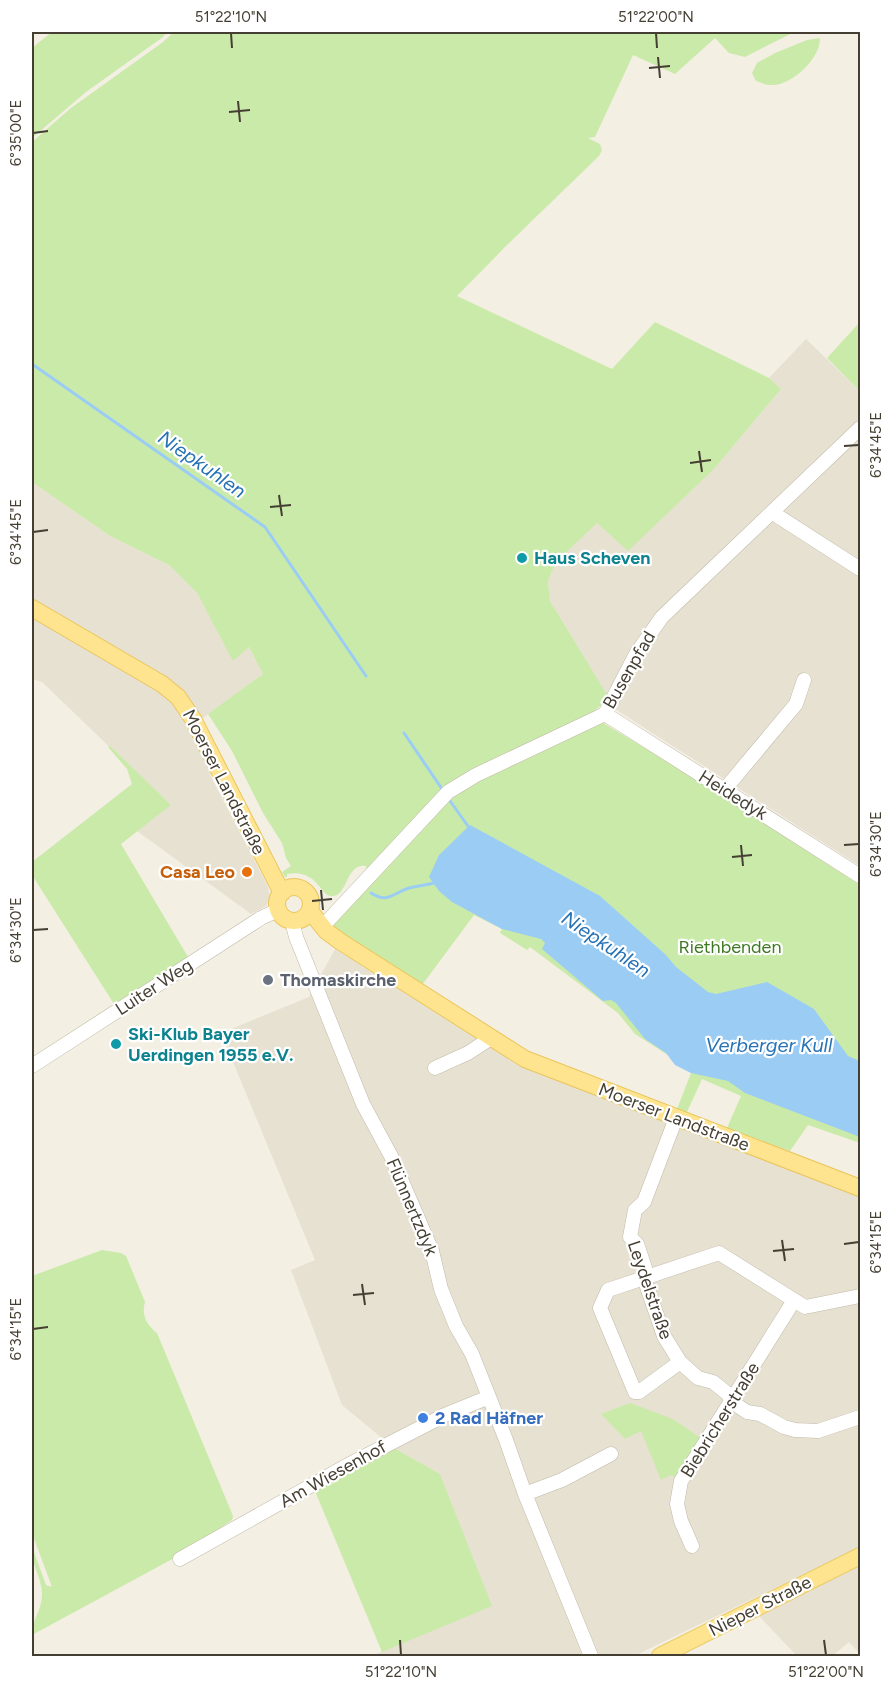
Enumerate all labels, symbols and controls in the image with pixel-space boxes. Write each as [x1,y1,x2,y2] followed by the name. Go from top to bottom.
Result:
[195,8,267,26] text: 51°22'10"N
[618,8,694,26] text: 51°22'00"N
[7,100,25,166] text: 6°35'00"E
[867,412,885,478] text: 6°34'45"E
[154,425,250,503] water label: Niepkuhlen
[7,499,25,565] text: 6°34'45"E
[534,547,651,569] place label: Haus Scheven
[515,551,529,565] marker: Haus Scheven
[598,627,660,713] street label: Busenpfad
[178,706,270,858] street label: Moerser Landstraße
[695,765,772,825] street label: Heidedyk
[867,811,885,877] text: 6°34'30"E
[160,861,235,883] place label: Casa Leo
[240,865,254,879] marker: Casa Leo
[7,897,25,963] text: 6°34'30"E
[557,906,655,982] water label: Niepkuhlen
[679,936,781,958] park label: Riethbenden
[111,954,197,1020] street label: Luiter Weg
[280,969,396,991] place label: Thomaskirche
[261,973,275,987] marker: Thomaskirche
[128,1023,294,1066] place label: Ski-Klub Bayer Uerdingen 1955 e.V.
[706,1033,833,1057] water label: Verberger Kull
[109,1037,123,1051] marker: Ski-Klub Bayer Uerdingen 1955 e.V.
[595,1078,753,1156] street label: Moerser Landstraße
[382,1155,443,1259] street label: Flünnertzdyk
[867,1210,885,1274] text: 6°34'15"E
[623,1238,677,1342] street label: Leydelstraße
[7,1297,25,1361] text: 6°34'15"E
[676,1358,764,1482] street label: Biebricherstraße
[435,1407,543,1429] place label: 2 Rad Häfner
[416,1411,430,1425] marker: 2 Rad Häfner
[276,1435,391,1512] street label: Am Wiesenhof
[705,1571,815,1641] street label: Nieper Straße
[365,1663,437,1681] text: 51°22'10"N
[788,1663,864,1681] text: 51°22'00"N

